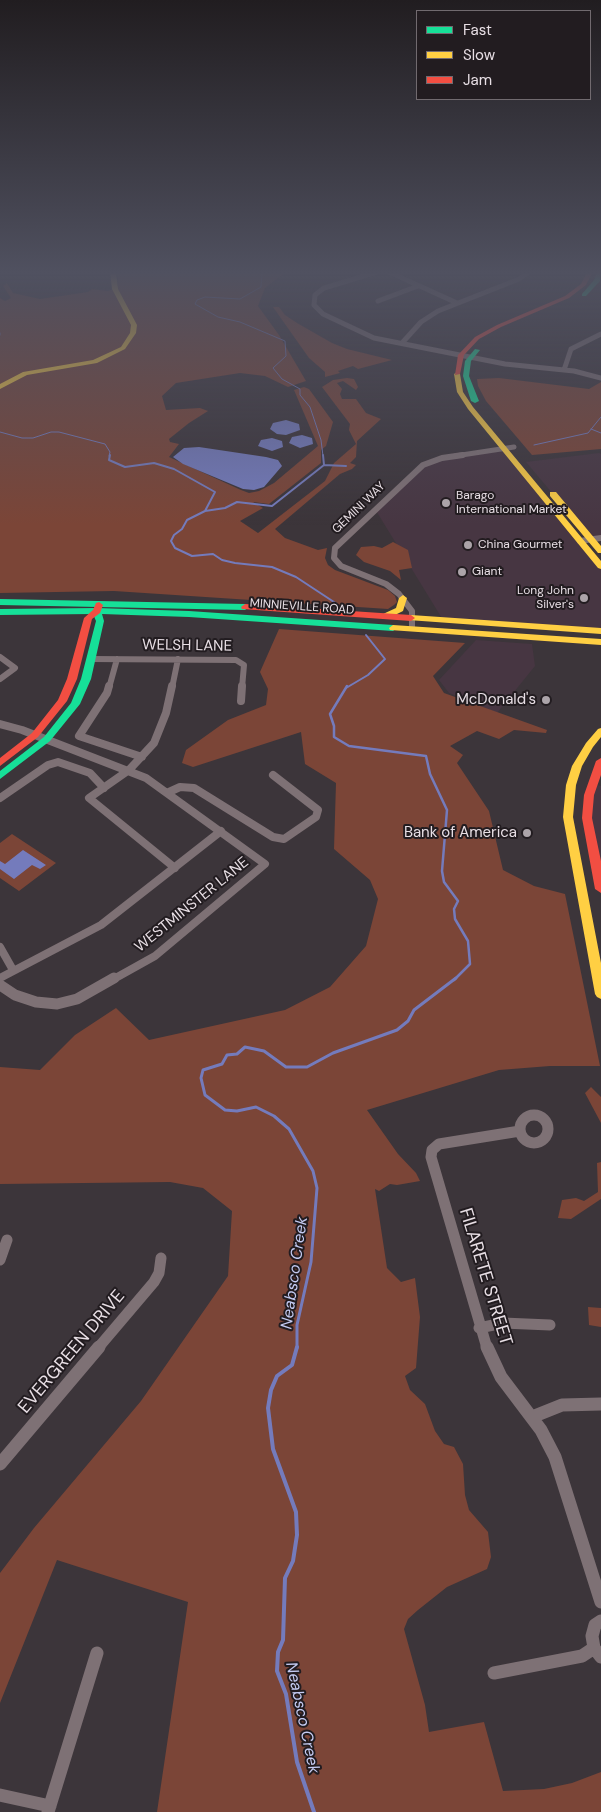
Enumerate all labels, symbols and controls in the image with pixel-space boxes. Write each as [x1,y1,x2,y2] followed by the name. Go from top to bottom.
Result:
[416,10,591,100] legend
[463,20,492,40] text: Fast
[463,45,495,65] text: Slow
[463,70,492,90] text: Jam
[330,479,388,537] street label: GEMINI WAY
[456,489,567,517] place label: Barago International Market
[440,497,452,509] marker: Barago International Market
[478,538,563,552] place label: China Gourmet
[462,539,474,551] marker: China Gourmet
[472,565,502,579] place label: Giant
[456,566,468,578] marker: Giant
[517,584,574,612] place label: Long John Silver's
[578,592,590,604] marker: Long John Silver's
[249,596,355,618] street label: MINNIEVILLE ROAD
[142,636,232,656] street label: WELSH LANE
[456,691,536,709] place label: McDonald's
[540,694,552,706] marker: McDonald's
[404,824,517,842] place label: Bank of America
[521,827,533,839] marker: Bank of America
[131,854,253,956] street label: WESTMINSTER LANE
[454,1206,516,1348] street label: FILARETE STREET
[278,1215,312,1331] water label: Neabsco Creek
[14,1286,130,1418] street label: EVERGREEN DRIVE
[281,1660,323,1776] water label: Neabsco Creek

